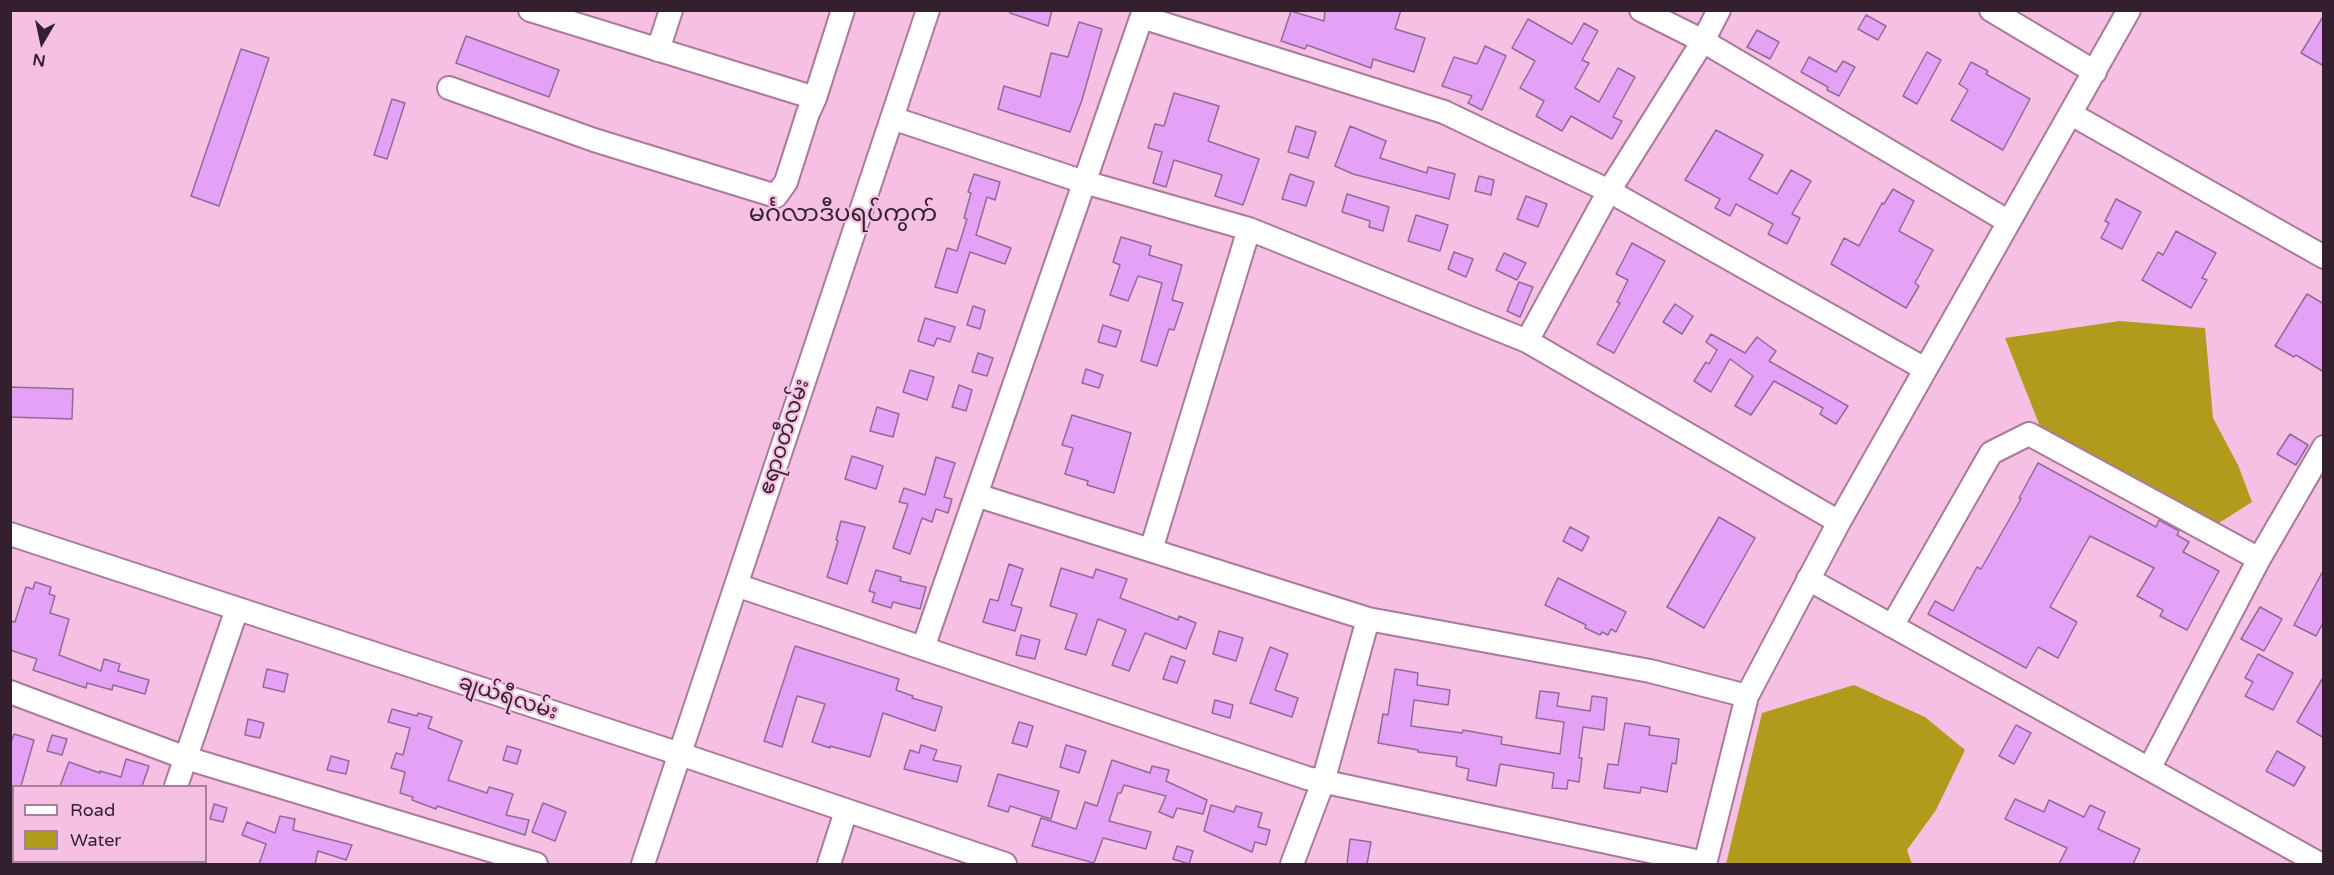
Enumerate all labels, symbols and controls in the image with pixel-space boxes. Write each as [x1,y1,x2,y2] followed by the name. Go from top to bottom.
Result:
[12,12,72,72] north arrow
[31,49,47,71] text: N
[749,201,937,229] district label: မင်္ဂလာဒီပရပ်ကွက်
[754,376,816,498] street label: ဧရာဝတီလမ်း
[455,670,561,726] street label: ချယ်ရီလမ်း
[12,785,207,863] legend
[70,799,115,821] text: Road
[70,829,121,851] text: Water

